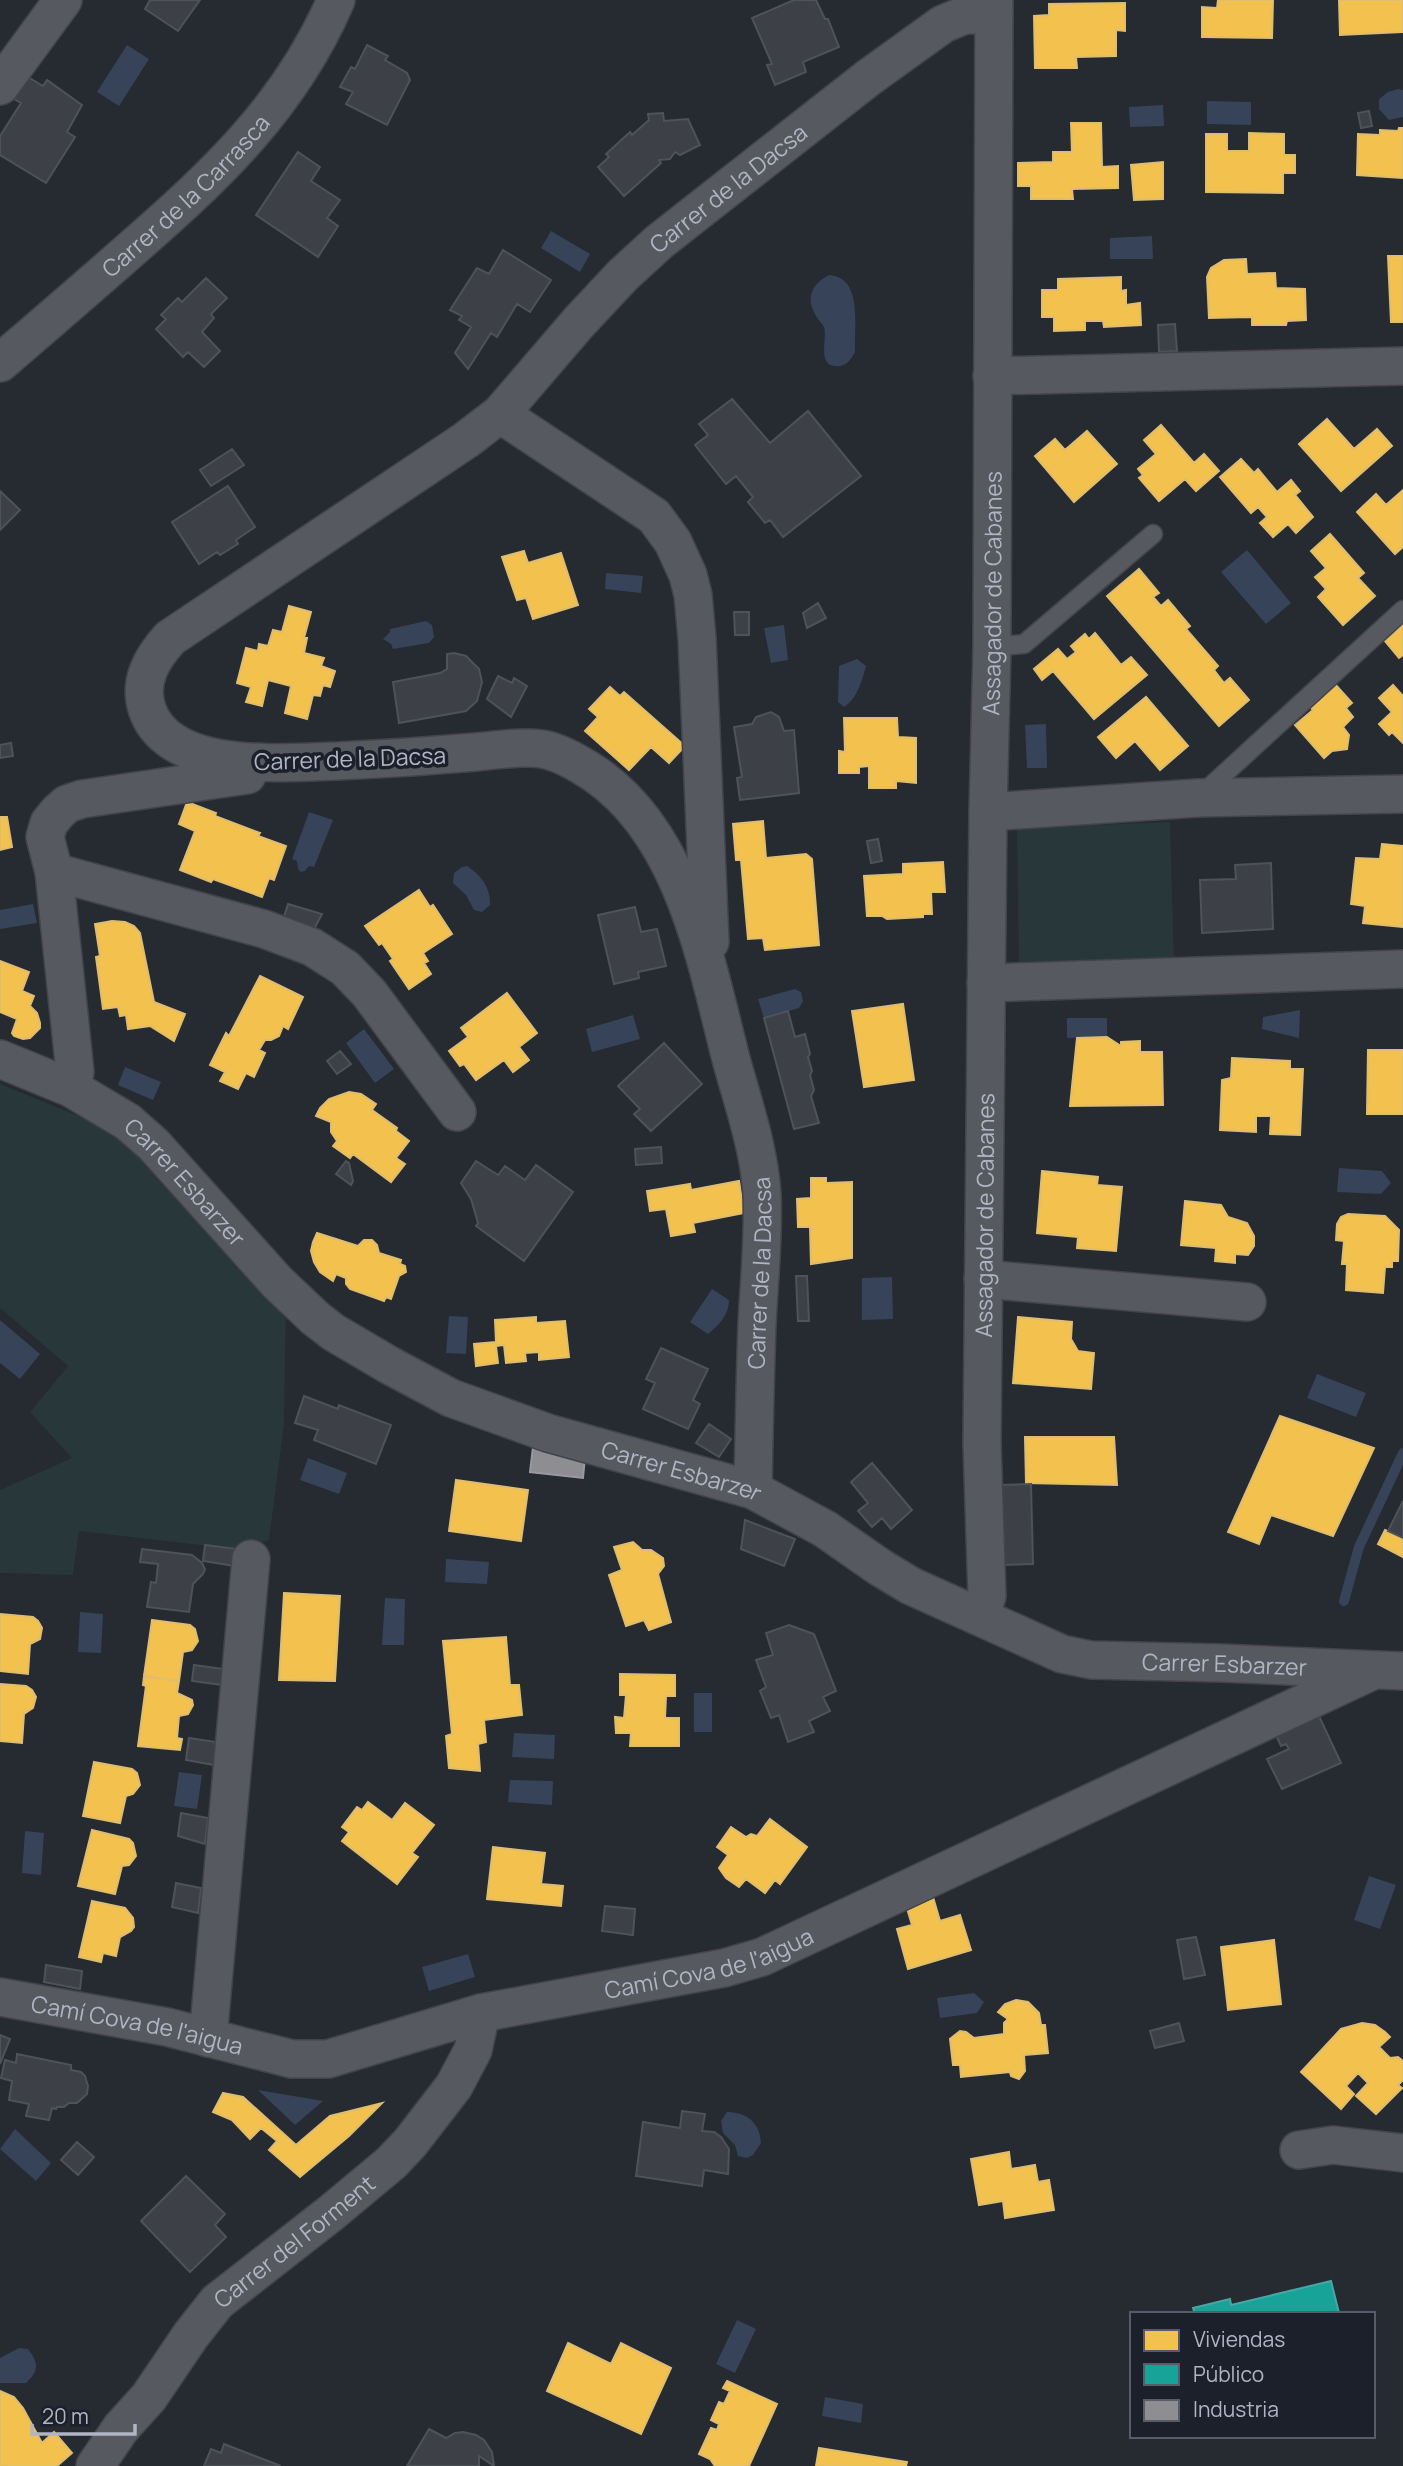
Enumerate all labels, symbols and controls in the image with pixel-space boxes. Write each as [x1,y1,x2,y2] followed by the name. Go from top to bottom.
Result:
[95,107,277,284] street label: Carrer de la Carrasca
[642,116,813,260] street label: Carrer de la Dacsa
[974,471,1009,716] street label: Assagador de Cabanes
[253,739,447,777] street label: Carrer de la Dacsa
[967,1093,1001,1338] street label: Assagador de Cabanes
[118,1110,253,1253] street label: Carrer Esbarzer
[740,1175,779,1370] street label: Carrer de la Dacsa
[598,1433,768,1508] street label: Carrer Esbarzer
[1142,1645,1308,1683] street label: Carrer Esbarzer
[602,1919,818,2006] street label: Camí Cova de l'aigua
[29,1987,247,2062] street label: Camí Cova de l'aigua
[207,2167,382,2315] street label: Carrer del Forment
[1130,2312,1375,2438] legend
[1193,2325,1285,2353] text: Viviendas
[1193,2360,1264,2388] text: Público
[32,2392,135,2436] scale bar
[1193,2395,1279,2423] text: Industria
[42,2402,89,2430] text: 20 m

